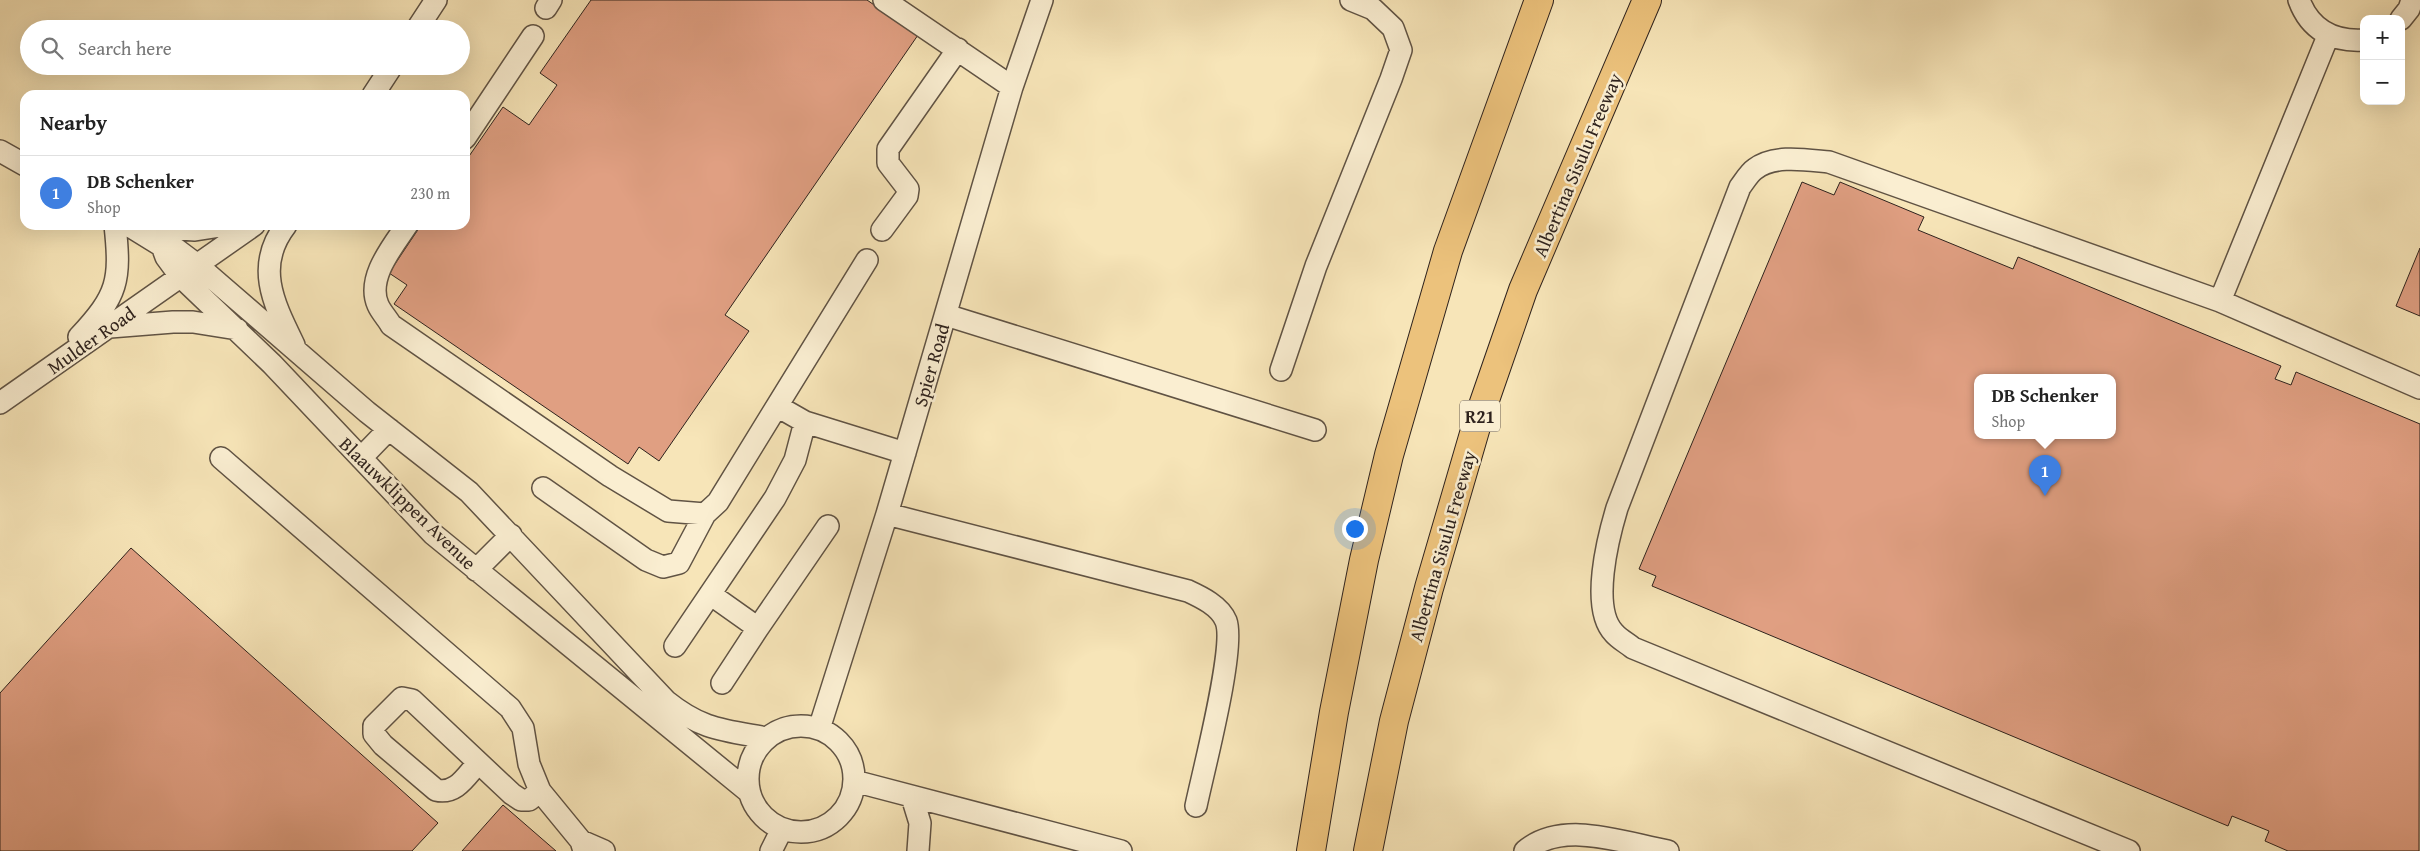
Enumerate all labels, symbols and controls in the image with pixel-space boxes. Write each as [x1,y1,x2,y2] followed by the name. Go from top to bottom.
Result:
[2360,15,2405,105] map controls
[2360,15,2405,60] button: +
[20,20,470,75] search box
[38,34,66,62] icon: search
[78,34,172,62] text: Search here
[2360,60,2405,105] button: −
[1525,68,1629,262] street label: Albertina Sisulu Freeway
[40,107,107,138] text: Nearby
[87,167,194,195] text: DB Schenker
[52,181,60,205] text: 1
[410,181,450,205] text: 230 m
[87,195,121,219] text: Shop
[41,299,142,381] street label: Mulder Road
[906,319,956,410] street label: Spier Road
[1974,374,2116,439] popup
[1991,381,2099,409] text: DB Schenker
[1460,401,1500,432] road number: R21
[1991,409,2025,433] text: Shop
[333,430,483,576] street label: Blaauwklippen Avenue
[1401,447,1483,645] street label: Albertina Sisulu Freeway
[2029,455,2061,496] pin: 1
[1342,516,1368,542] your location

